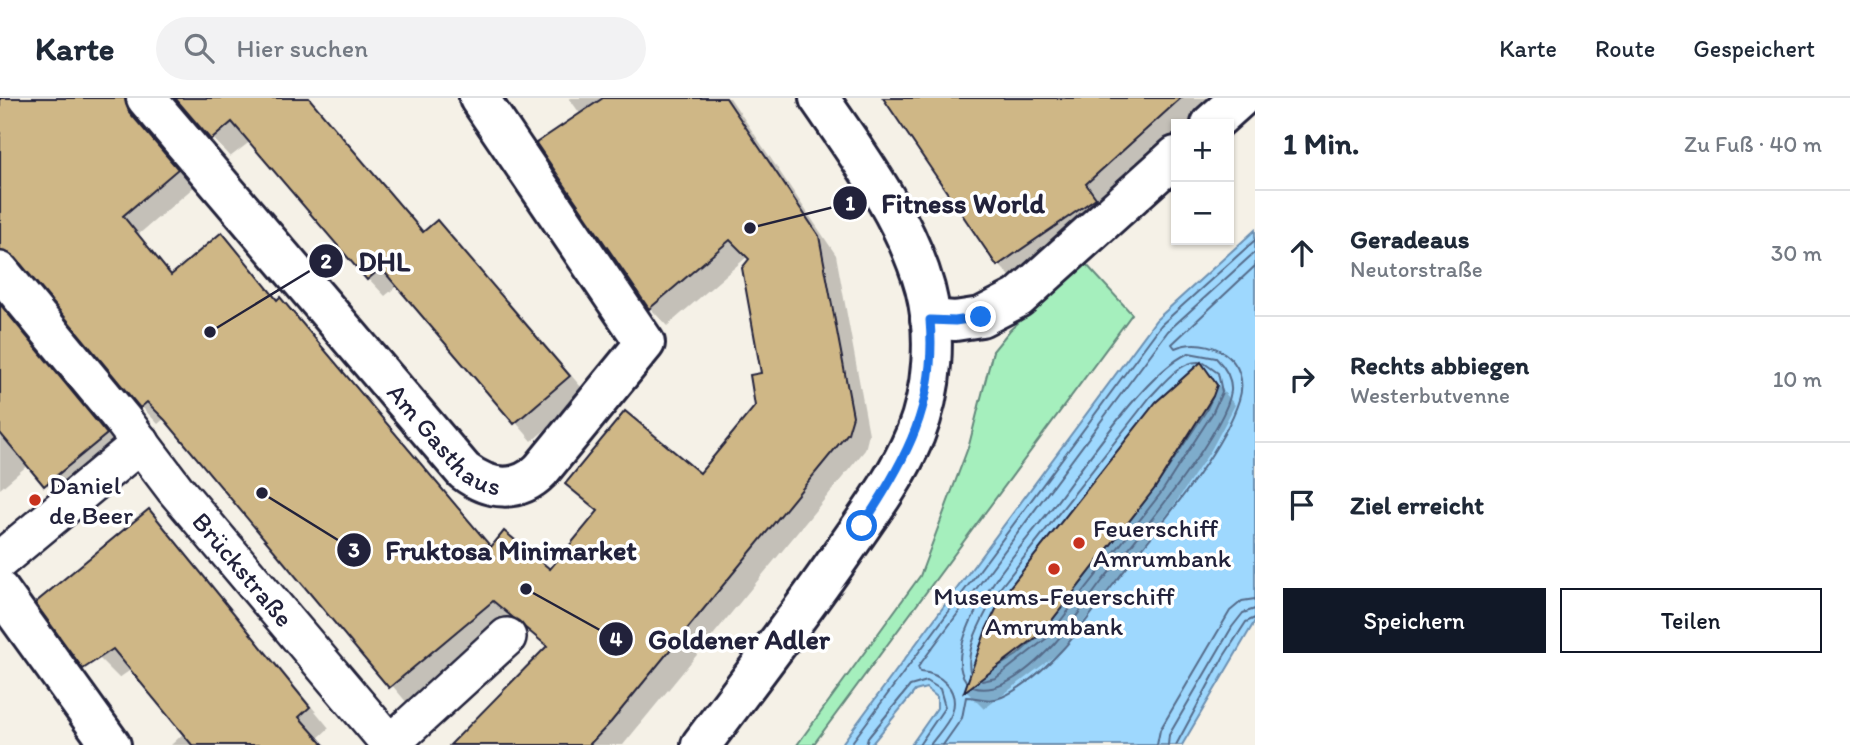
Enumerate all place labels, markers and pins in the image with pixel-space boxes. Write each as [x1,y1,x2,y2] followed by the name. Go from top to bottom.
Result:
[832,179,1058,228] callout: Fitness World
[309,236,424,285] callout: DHL
[49,469,133,531] place label: Daniel de Beer
[27,492,43,508] marker: Daniel de Beer
[1093,512,1232,574] place label: Feuerschiff Amrumbank
[337,525,651,574] callout: Fruktosa Minimarket
[1071,535,1087,551] marker: Feuerschiff Amrumbank
[1046,561,1062,577] marker: Museums-Feuerschiff Amrumbank
[933,580,1175,642] place label: Museums-Feuerschiff Amrumbank
[599,614,844,663] callout: Goldener Adler

